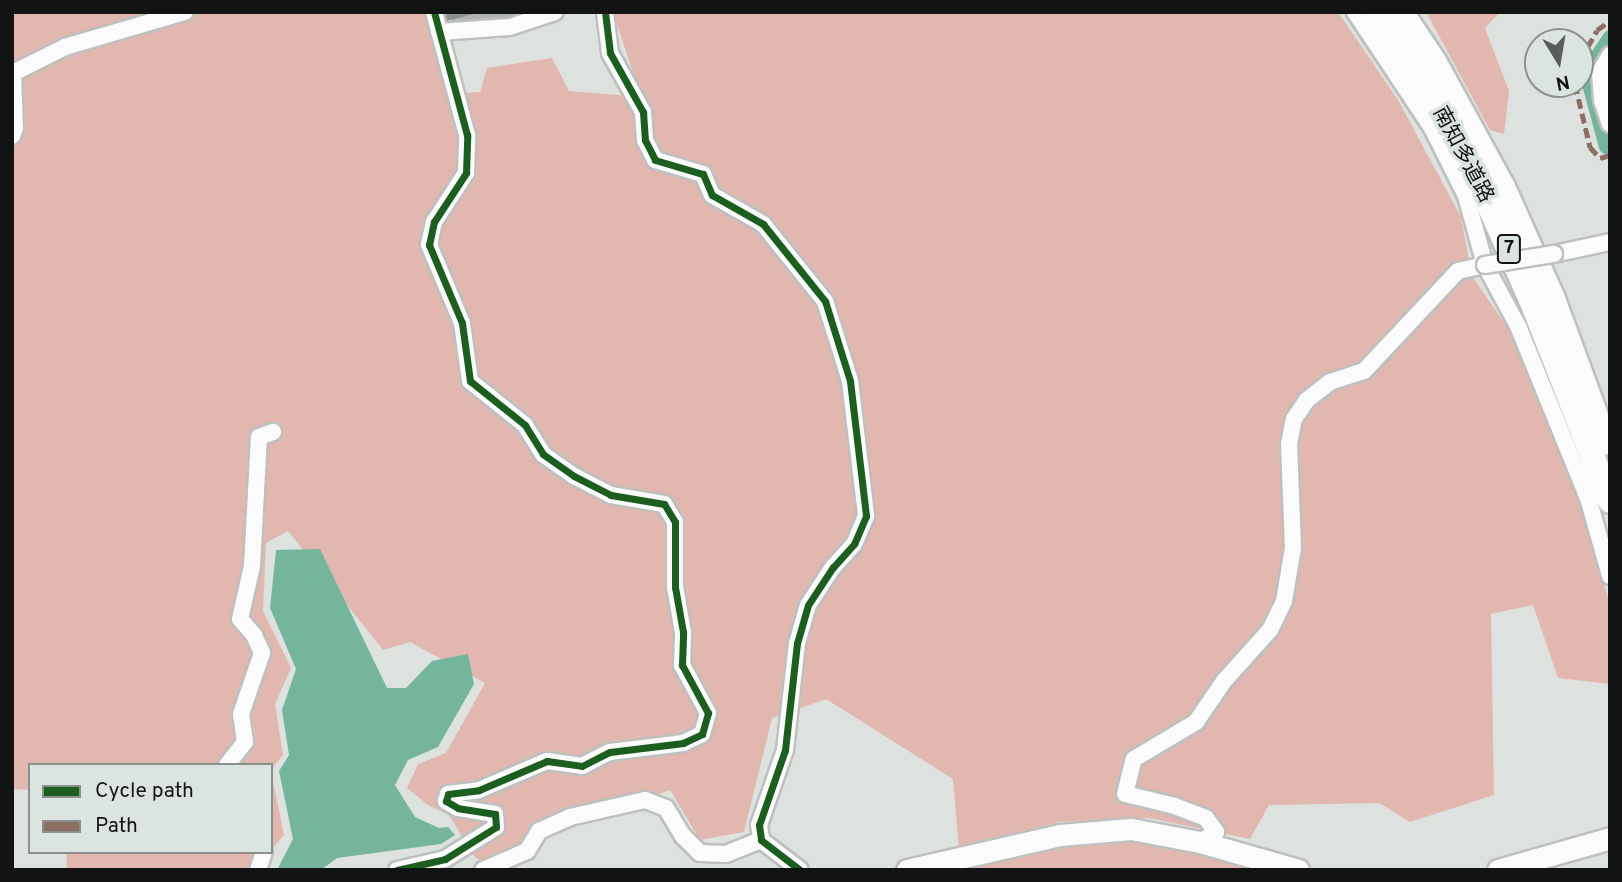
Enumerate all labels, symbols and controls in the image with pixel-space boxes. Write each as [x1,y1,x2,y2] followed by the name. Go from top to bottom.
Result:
[1524,28,1594,98] north arrow
[1554,69,1572,95] text: N
[1426,103,1498,207] street label: 南知多道路
[1497,233,1521,264] road number: 7
[28,763,273,854] legend
[95,778,194,805] text: Cycle path
[95,813,138,840] text: Path

